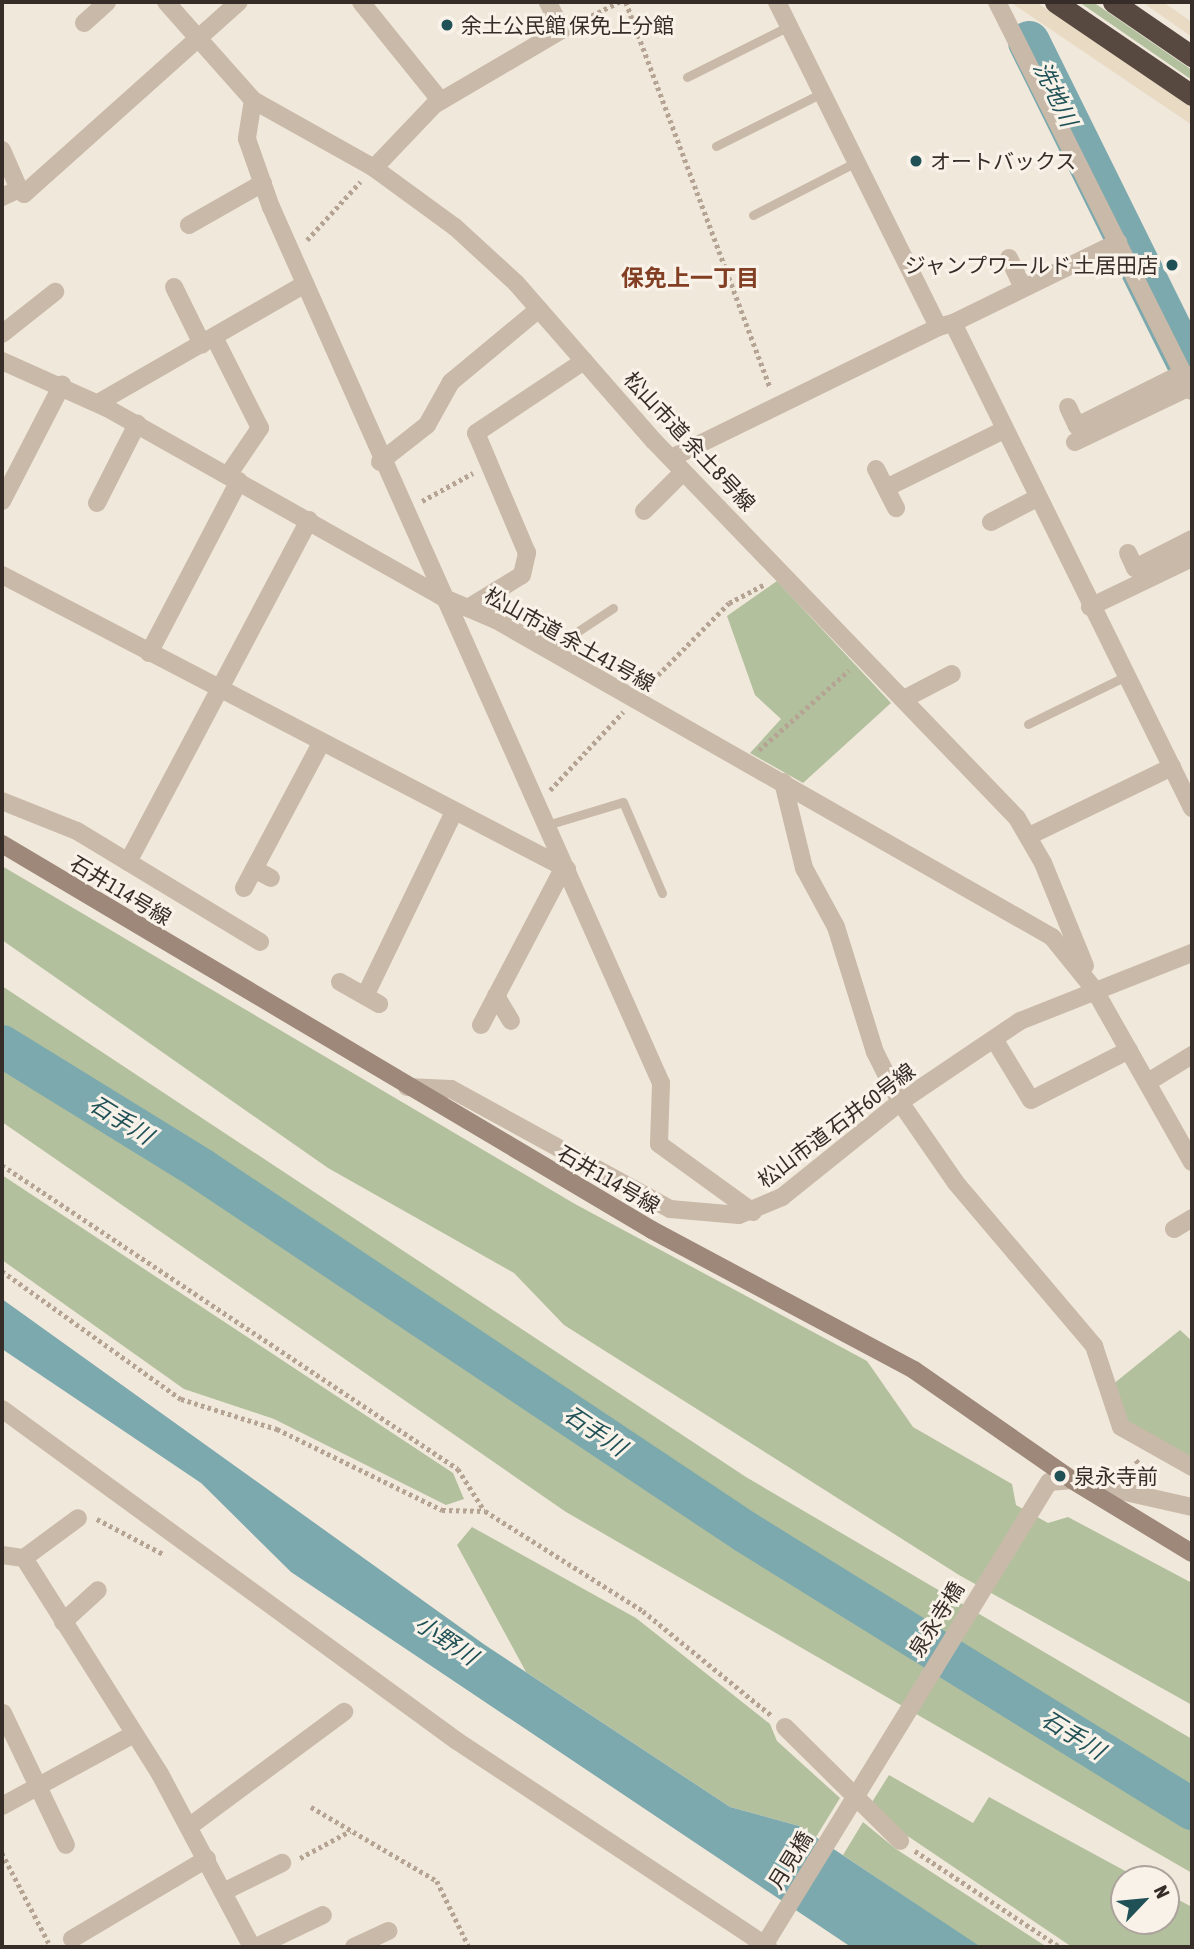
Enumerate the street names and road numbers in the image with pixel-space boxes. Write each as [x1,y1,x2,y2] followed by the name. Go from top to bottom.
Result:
[619,366,761,516] street label: 松山市道 余土8号線
[481,582,659,696] street label: 松山市道 余土41号線
[66,850,176,930] street label: 石井114号線
[752,1058,920,1192] street label: 松山市道 石井60号線
[554,1140,664,1218] street label: 石井114号線
[903,1577,969,1661] street label: 泉永寺橋
[763,1827,817,1893] street label: 月見橋

